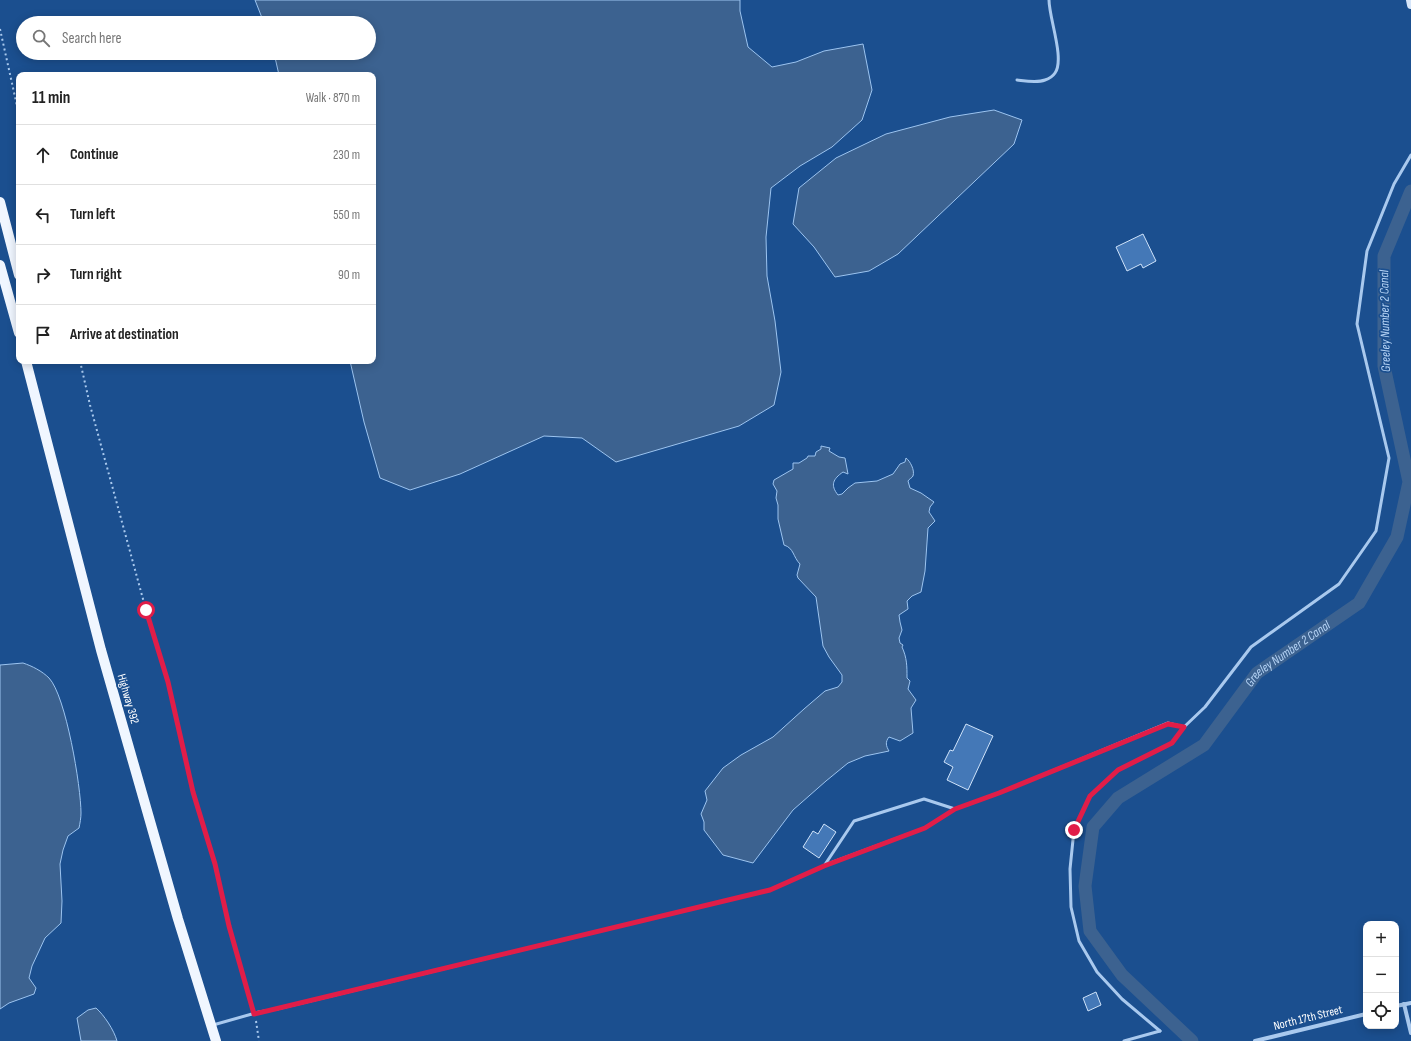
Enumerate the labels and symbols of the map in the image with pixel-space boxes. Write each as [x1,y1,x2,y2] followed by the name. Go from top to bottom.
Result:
[1376,269,1394,372] water label: Greeley Number 2 Canal
[137,601,155,619] route start
[1242,617,1334,690] water label: Greeley Number 2 Canal
[114,672,142,726] street label: Highway 392
[1065,821,1083,839] route end
[1272,1002,1344,1034] street label: North 17th Street

